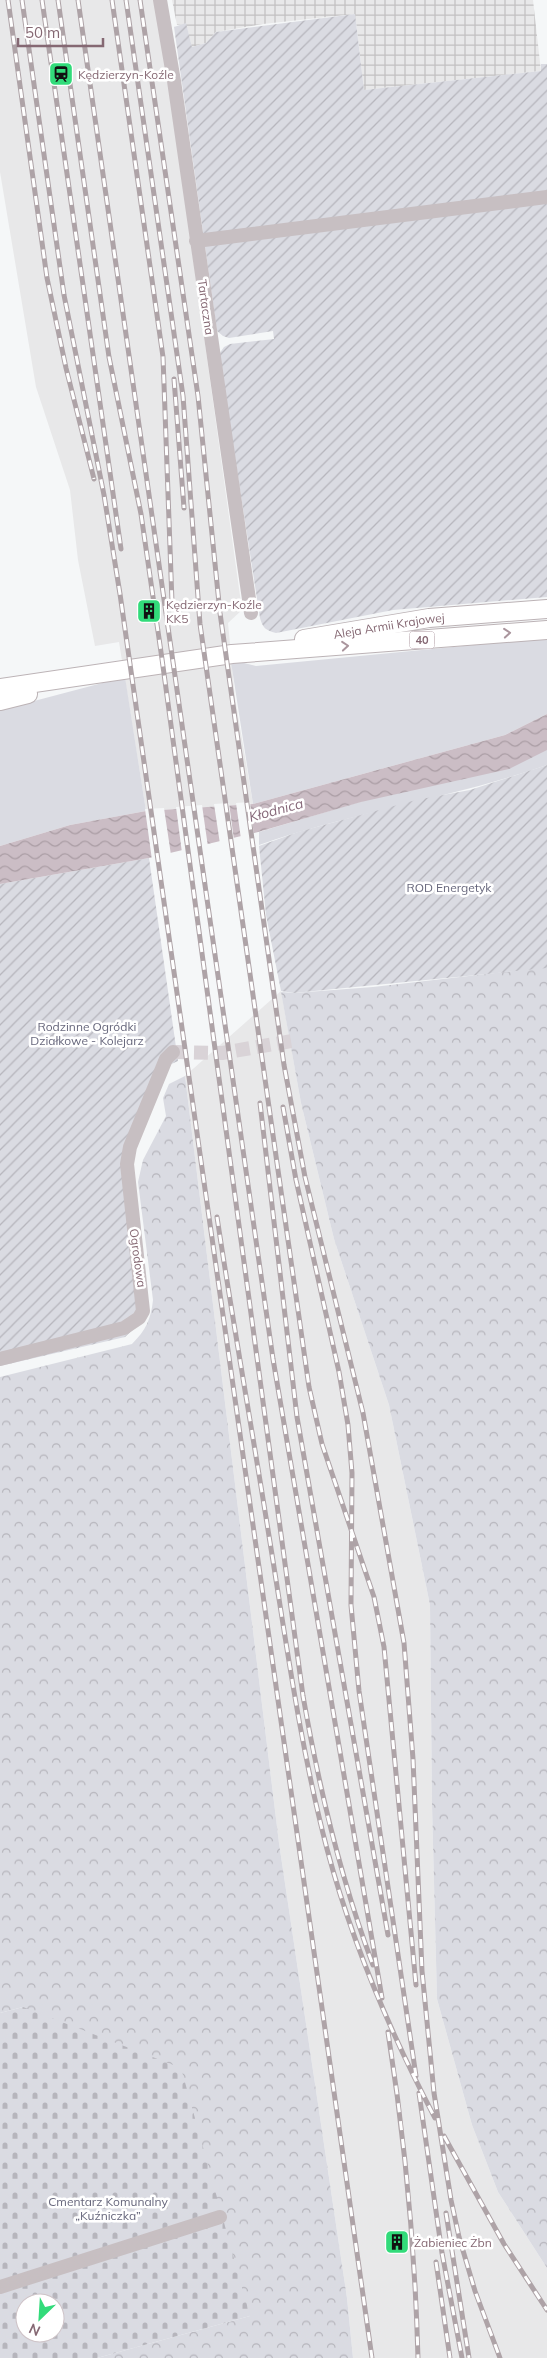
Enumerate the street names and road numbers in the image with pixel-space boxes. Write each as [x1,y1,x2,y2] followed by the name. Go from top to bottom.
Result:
[195,278,217,336] street label: Tartaczna
[332,609,445,641] street label: Aleja Armii Krajowej
[410,632,434,648] road number: 40
[126,1228,150,1288] street label: Ogrodowa

